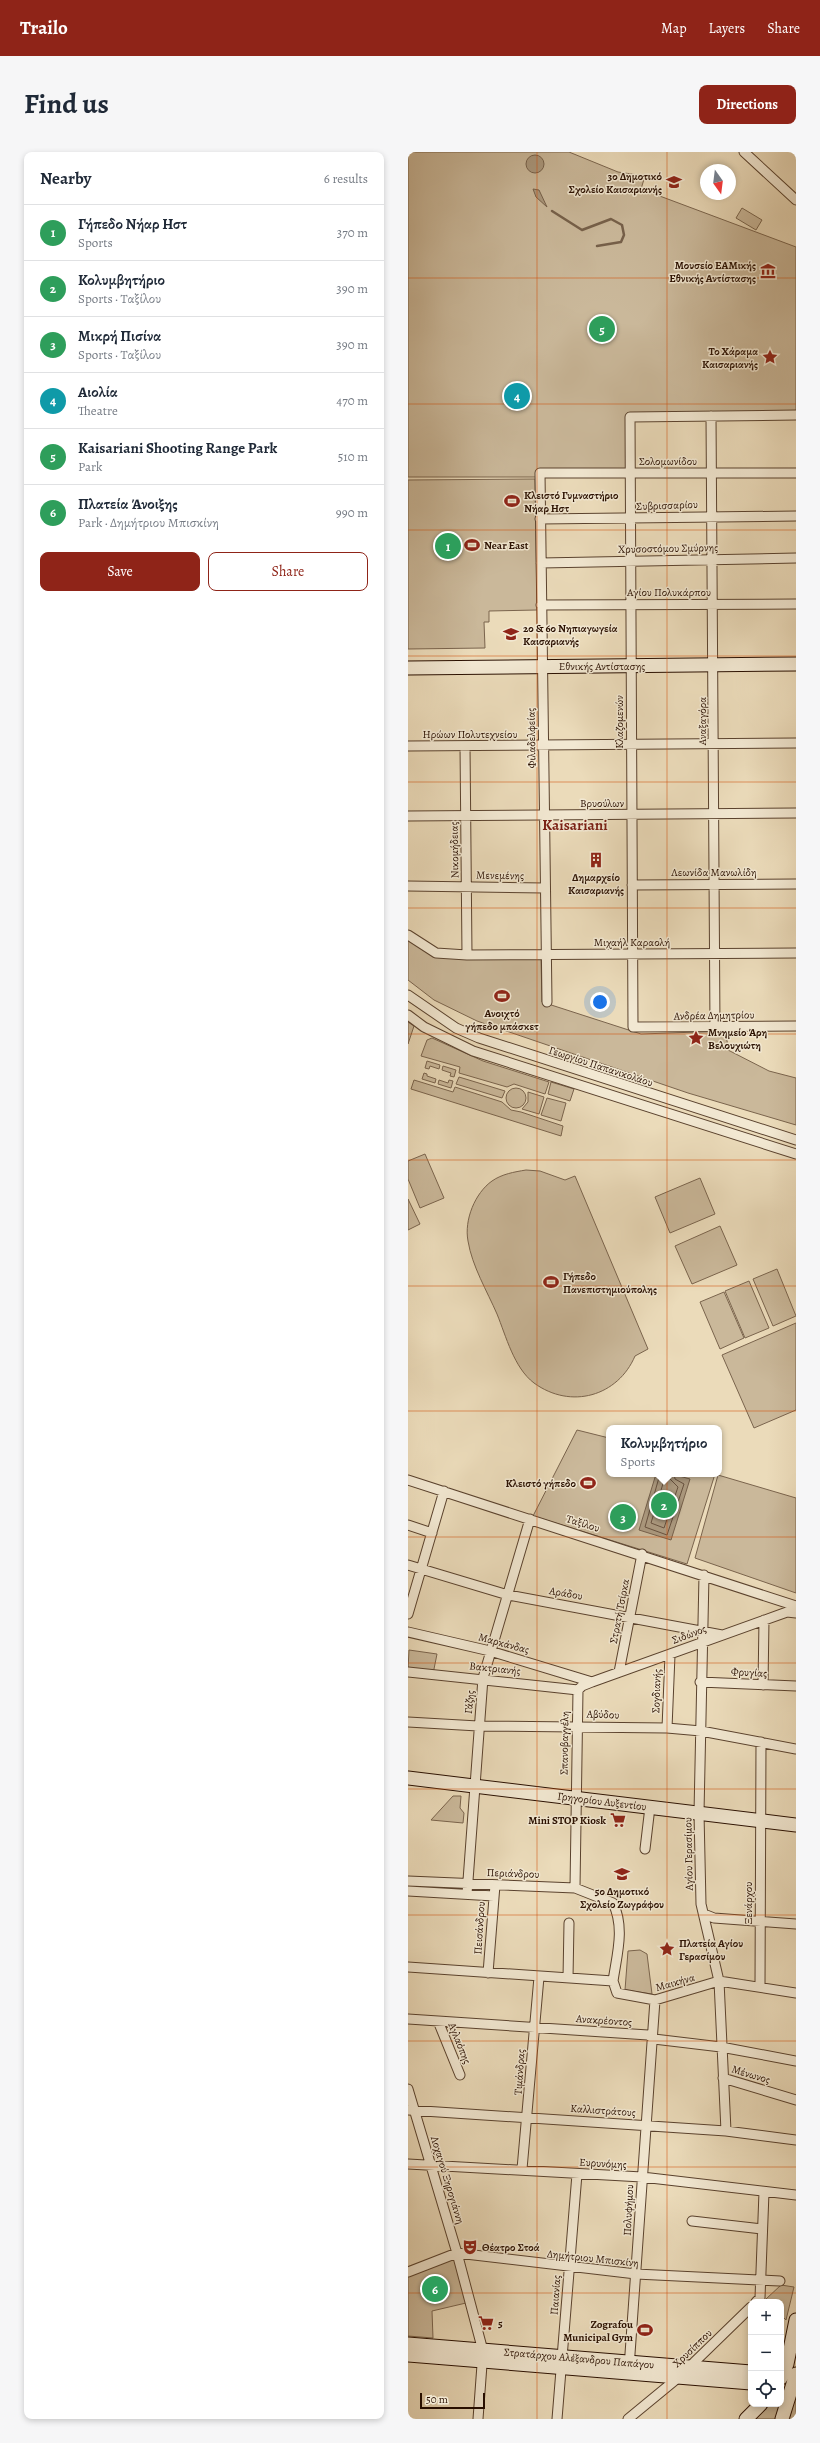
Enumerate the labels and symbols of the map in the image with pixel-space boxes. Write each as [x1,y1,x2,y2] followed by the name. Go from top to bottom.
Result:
[700,164,736,200] north arrow
[569,169,663,197] place label: 3ο Δημοτικό Σχολείο Καισαριανής
[665,173,683,191] school or university icon: 3ο Δημοτικό Σχολείο Καισαριανής
[669,258,756,286] place label: Μουσείο ΕΑΜικής Εθνικής Αντίστασης
[759,262,777,280] museum icon: Μουσείο ΕΑΜικής Εθνικής Αντίστασης
[589,314,615,344] pin: 5
[702,344,758,372] place label: Το Χάραμα Καισαριανής
[761,348,779,366] place icon: Το Χάραμα Καισαριανής
[504,381,530,411] pin: 4
[639,454,697,469] street label: Σολομωνίδου
[524,488,619,516] place label: Κλειστό Γυμναστήριο Νήαρ Ηστ
[503,492,521,510] sports icon: Κλειστό Γυμναστήριο Νήαρ Ηστ
[636,497,698,514] street label: Συβρισσαρίου
[435,531,461,561] pin: 1
[463,536,481,554] sports icon: Near East
[484,538,529,553] place label: Near East
[618,540,718,557] street label: Χρυσοστόμου Σμύρνης
[626,585,711,600] street label: Αγίου Πολυκάρπου
[523,621,618,649] place label: 2ο & 6ο Νηπιαγωγεία Καισαριανής
[502,625,520,643] school or university icon: 2ο & 6ο Νηπιαγωγεία Καισαριανής
[559,659,645,674] street label: Εθνικής Αντίστασης
[612,695,627,749] street label: Κλαζομενών
[695,697,710,746] street label: Αναξαγόρα
[523,708,540,768] street label: Φιλαδελφείας
[423,727,518,742] street label: Ηρώων Πολυτεχνείου
[580,796,625,811] street label: Βρυούλων
[542,815,608,835] district label: Kaisariani
[447,822,462,878] street label: Νικομήδειας
[587,851,605,869] building icon: Δημαρχείο Καισαριανής
[670,865,757,880] street label: Λεωνίδα Μανωλίδη
[476,868,524,883] street label: Μενεμένης
[568,870,624,898] place label: Δημαρχείο Καισαριανής
[594,935,670,950] street label: Μιχαήλ Καραολή
[493,987,511,1005] sports icon: Ανοιχτό γήπεδο μπάσκετ
[590,992,610,1012] your location
[465,1006,539,1034] place label: Ανοιχτό γήπεδο μπάσκετ
[672,1007,755,1024] street label: Ανδρέα Δημητρίου
[708,1025,768,1053] place label: Μνημείο Άρη Βελουχιώτη
[687,1029,705,1047] place icon: Μνημείο Άρη Βελουχιώτη
[547,1043,655,1090] street label: Γεωργίου Παπανικολάου
[563,1269,657,1297] place label: Γήπεδο Πανεπιστημιούπολης
[542,1273,560,1291] sports icon: Γήπεδο Πανεπιστημιούπολης
[579,1474,597,1492] sports icon: Κλειστό γήπεδο
[506,1476,577,1491] place label: Κλειστό γήπεδο
[651,1490,677,1520] pin: 2
[610,1502,636,1532] pin: 3
[564,1511,601,1536] street label: Ταξίλου
[606,1577,633,1645] street label: Στρατή Τσίρκα
[547,1583,584,1604] street label: Αράδου
[670,1621,708,1648] street label: Σιδώνος
[477,1629,531,1657] street label: Μαρκάνδας
[469,1658,521,1679] street label: Βακτριανής
[730,1664,768,1681] street label: Φρυγίας
[648,1669,665,1713] street label: Σογδιανής
[461,1689,478,1715] street label: Γάζης
[585,1706,620,1723] street label: Αβύδου
[556,1711,573,1775] street label: Σπανοβαγγέλη
[556,1789,647,1814] street label: Γρηγορίου Αυξεντίου
[609,1811,627,1829] supermarket icon: Mini STOP Kiosk
[528,1813,606,1828] place label: Mini STOP Kiosk
[680,1817,697,1892] street label: Αγίου Γερασίμου
[486,1865,540,1882] street label: Περιάνδρου
[613,1865,631,1883] school or university icon: 5ο Δημοτικό Σχολείο Ζωγράφου
[741,1882,756,1924] street label: Ξενάρχου
[580,1884,664,1912] place label: 5ο Δημοτικό Σχολείο Ζωγράφου
[470,1901,489,1955] street label: Πεισάνδρου
[679,1936,743,1964] place label: Πλατεία Αγίου Γερασίμου
[658,1940,676,1958] place icon: Πλατεία Αγίου Γερασίμου
[654,1970,697,1995] street label: Μαικήνα
[574,2011,633,2030] street label: Ανακρέοντος
[444,2019,475,2066] street label: Αγλαόπης
[510,2048,529,2096] street label: Τιμάνδρας
[730,2062,772,2087] street label: Μένωνος
[570,2101,636,2120] street label: Καλλιστράτους
[427,2133,468,2226] street label: Λοχαγού Ξηρογιάννη
[579,2155,627,2172] street label: Ευρυνόμης
[620,2184,637,2236] street label: Πολυφήμου
[461,2238,479,2256] theatre icon: Θέατρο Στοά
[482,2240,540,2255] place label: Θέατρο Στοά
[546,2246,639,2271] street label: Δημήτριου Μπισκίνη
[422,2274,448,2304] pin: 6
[547,2275,564,2316] street label: Παιανίας
[477,2314,495,2332] supermarket icon: 5
[498,2316,503,2331] place label: 5
[563,2317,634,2345] place label: Zografou Municipal Gym
[636,2321,654,2339] sports icon: Zografou Municipal Gym
[669,2326,715,2371] street label: Χρυσίππου
[503,2344,655,2373] street label: Στρατάρχου Αλέξανδρου Παπάγου
[420,2391,485,2410] scale bar

